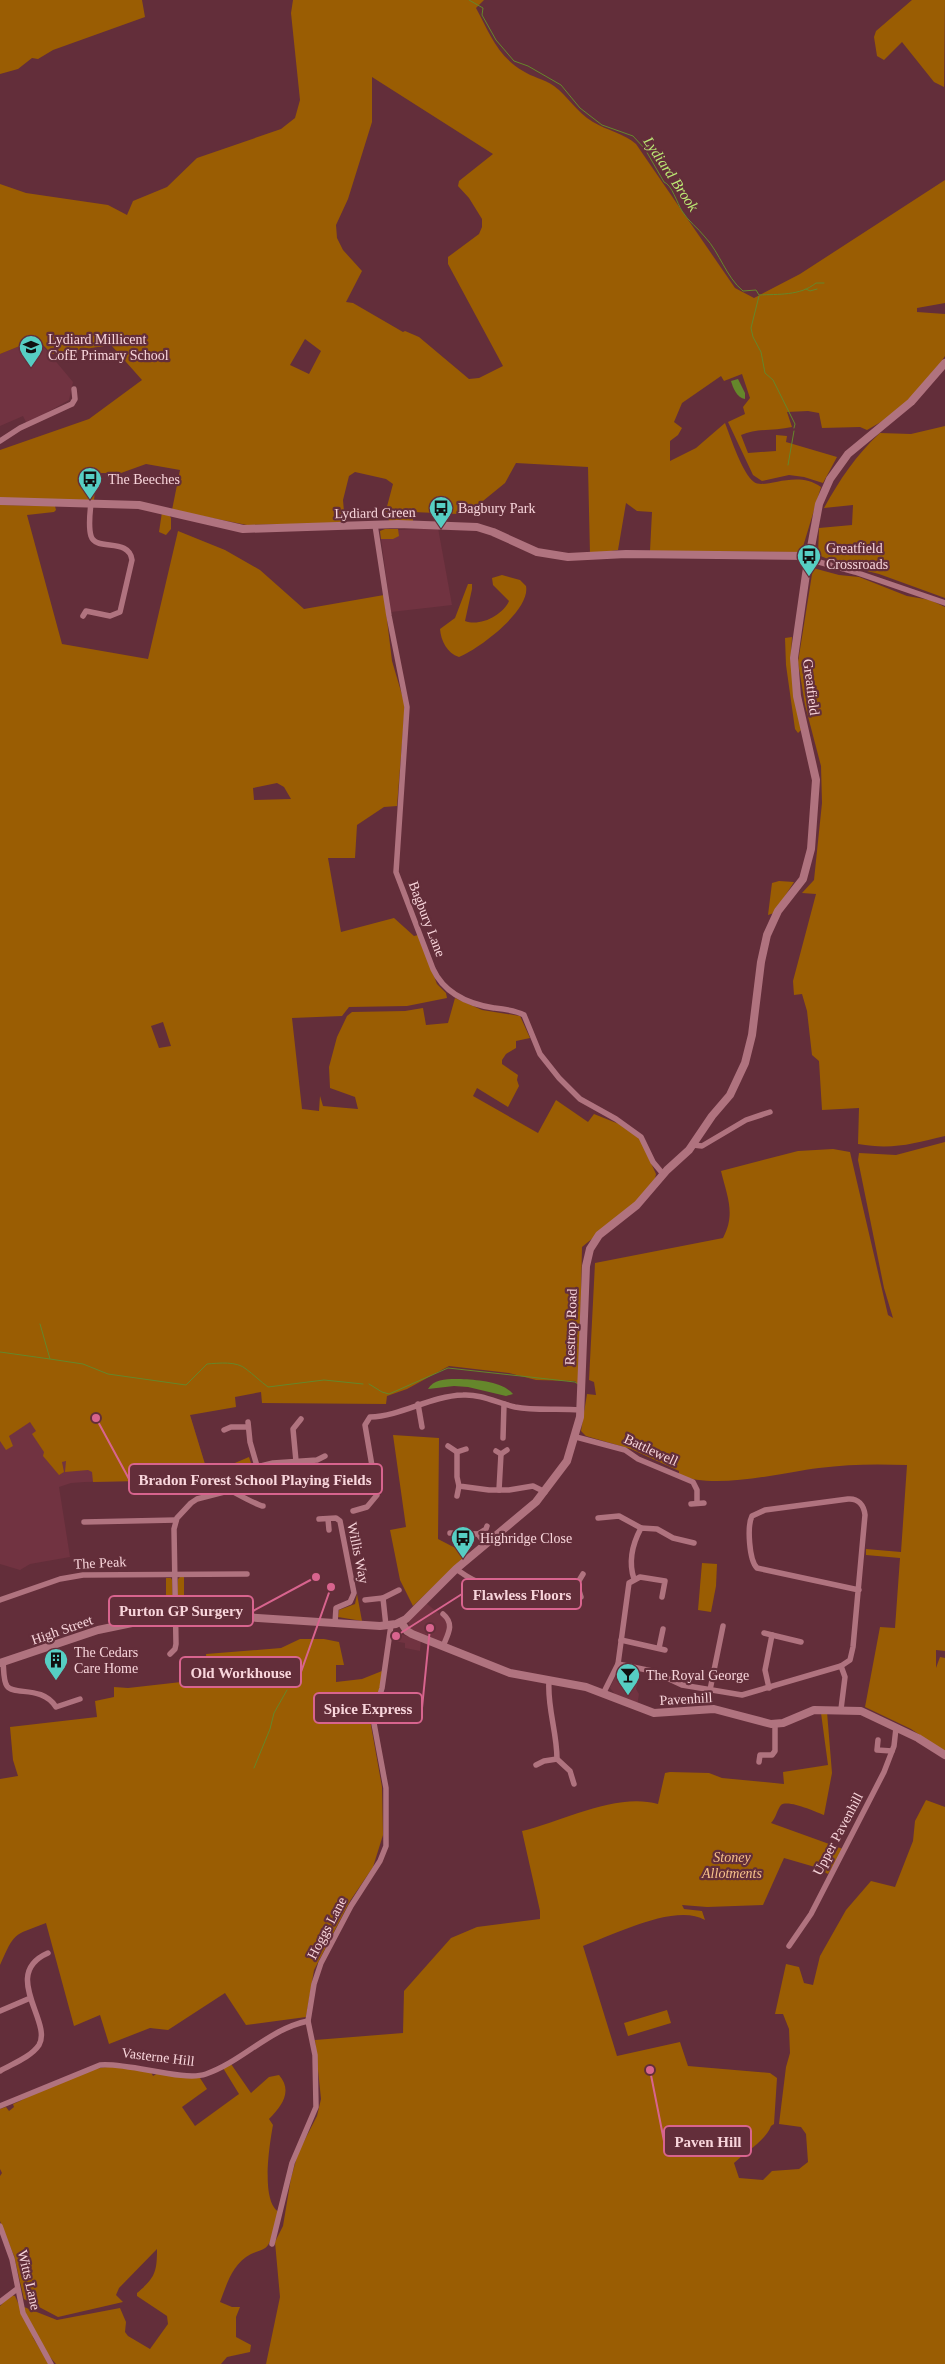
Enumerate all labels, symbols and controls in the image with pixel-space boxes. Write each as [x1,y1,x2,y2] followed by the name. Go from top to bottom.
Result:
[640,133,702,215] water label: Lydiard Brook
[48,332,169,363] place label: Lydiard Millicent CofE Primary School
[18,334,44,368] school or university icon: Lydiard Millicent CofE Primary School
[77,466,103,500] bus stop icon: The Beeches
[108,472,180,487] place label: The Beeches
[428,495,454,529] bus stop icon: Bagbury Park
[458,501,535,516] place label: Bagbury Park
[334,505,416,521] street label: Lydiard Green
[826,541,888,572] place label: Greatfield Crossroads
[796,543,822,577] bus stop icon: Greatfield Crossroads
[800,658,822,716] street label: Greatfield
[406,879,448,959] street label: Bagbury Lane
[562,1288,580,1366] street label: Restrop Road
[622,1431,680,1469] street label: Battlewell
[129,1464,382,1494] callout: Bradon Forest School Playing Fields
[138,1472,372,1488] text: Bradon Forest School Playing Fields
[344,1521,372,1585] street label: Willis Way
[450,1525,476,1559] bus stop icon: Highridge Close
[480,1531,572,1546] place label: Highridge Close
[73,1554,127,1572] street label: The Peak
[462,1579,581,1609] callout: Flawless Floors
[473,1587,572,1603] text: Flawless Floors
[109,1596,253,1626] callout: Purton GP Surgery
[119,1603,244,1619] text: Purton GP Surgery
[29,1612,95,1648] street label: High Street
[74,1645,138,1676] place label: The Cedars Care Home
[43,1647,69,1681] building icon: The Cedars Care Home
[180,1657,301,1687] callout: Old Workhouse
[615,1662,641,1696] bar icon: The Royal George
[190,1665,292,1681] text: Old Workhouse
[646,1668,749,1683] place label: The Royal George
[659,1690,713,1708] street label: Pavenhill
[314,1693,422,1723] callout: Spice Express
[324,1701,412,1717] text: Spice Express
[810,1790,866,1878] street label: Upper Pavenhill
[701,1850,762,1881] park label: Stoney Allotments
[304,1894,350,1962] street label: Hoggs Lane
[121,2045,195,2069] street label: Vasterne Hill
[664,2126,751,2156] callout: Paven Hill
[674,2134,742,2150] text: Paven Hill
[15,2248,43,2312] street label: Witts Lane

